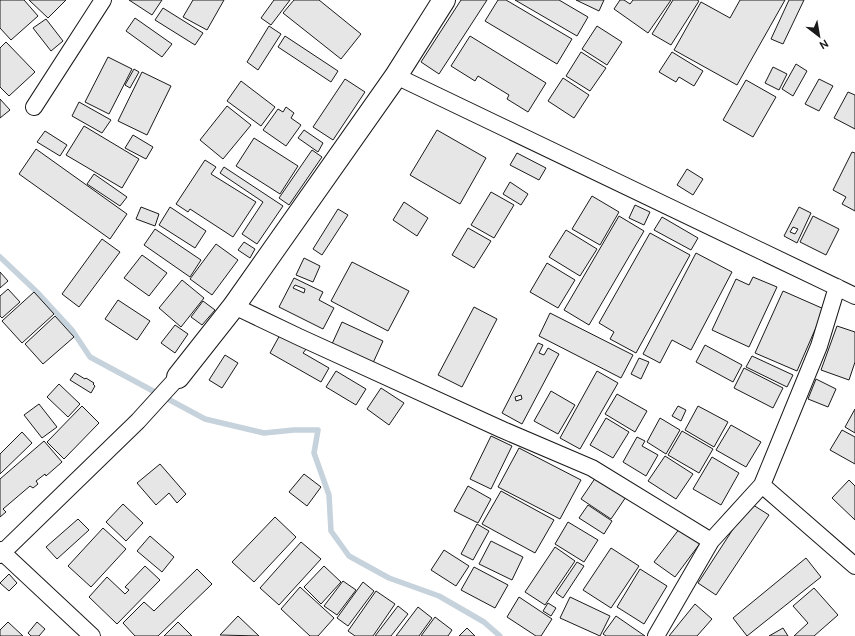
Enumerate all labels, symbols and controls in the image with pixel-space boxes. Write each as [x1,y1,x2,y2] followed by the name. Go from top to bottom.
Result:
[799,16,839,56] north arrow
[818,37,831,52] text: N

